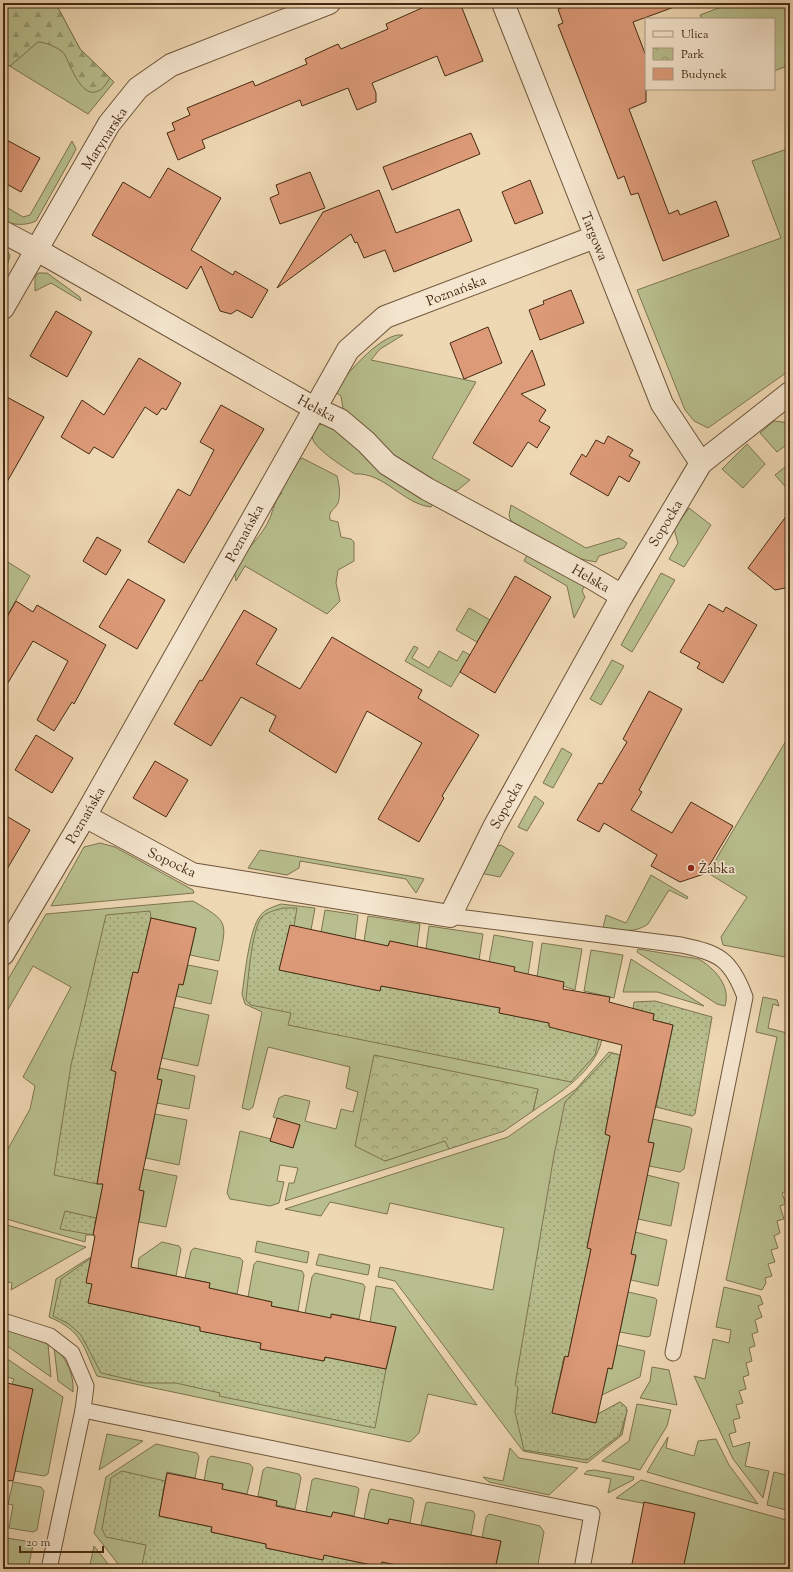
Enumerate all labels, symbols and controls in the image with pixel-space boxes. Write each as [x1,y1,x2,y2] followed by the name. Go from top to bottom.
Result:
[645,18,775,90] legend
[681,26,709,44] text: Ulica
[681,46,704,64] text: Park
[681,66,728,84] text: Budynek
[78,104,134,174] street label: Marynarska
[574,209,612,265] street label: Targowa
[424,271,490,312] street label: Poznańska
[293,391,339,428] street label: Helska
[645,496,689,551] street label: Sopocka
[222,501,270,566] street label: Poznańska
[567,561,613,599] street label: Helska
[486,778,529,833] street label: Sopocka
[62,783,111,848] street label: Poznańska
[144,844,199,884] street label: Sopocka
[699,860,735,880] place label: Żabka
[686,863,696,873] marker: Żabka
[20,1528,103,1554] scale bar
[26,1534,51,1552] text: 20 m

